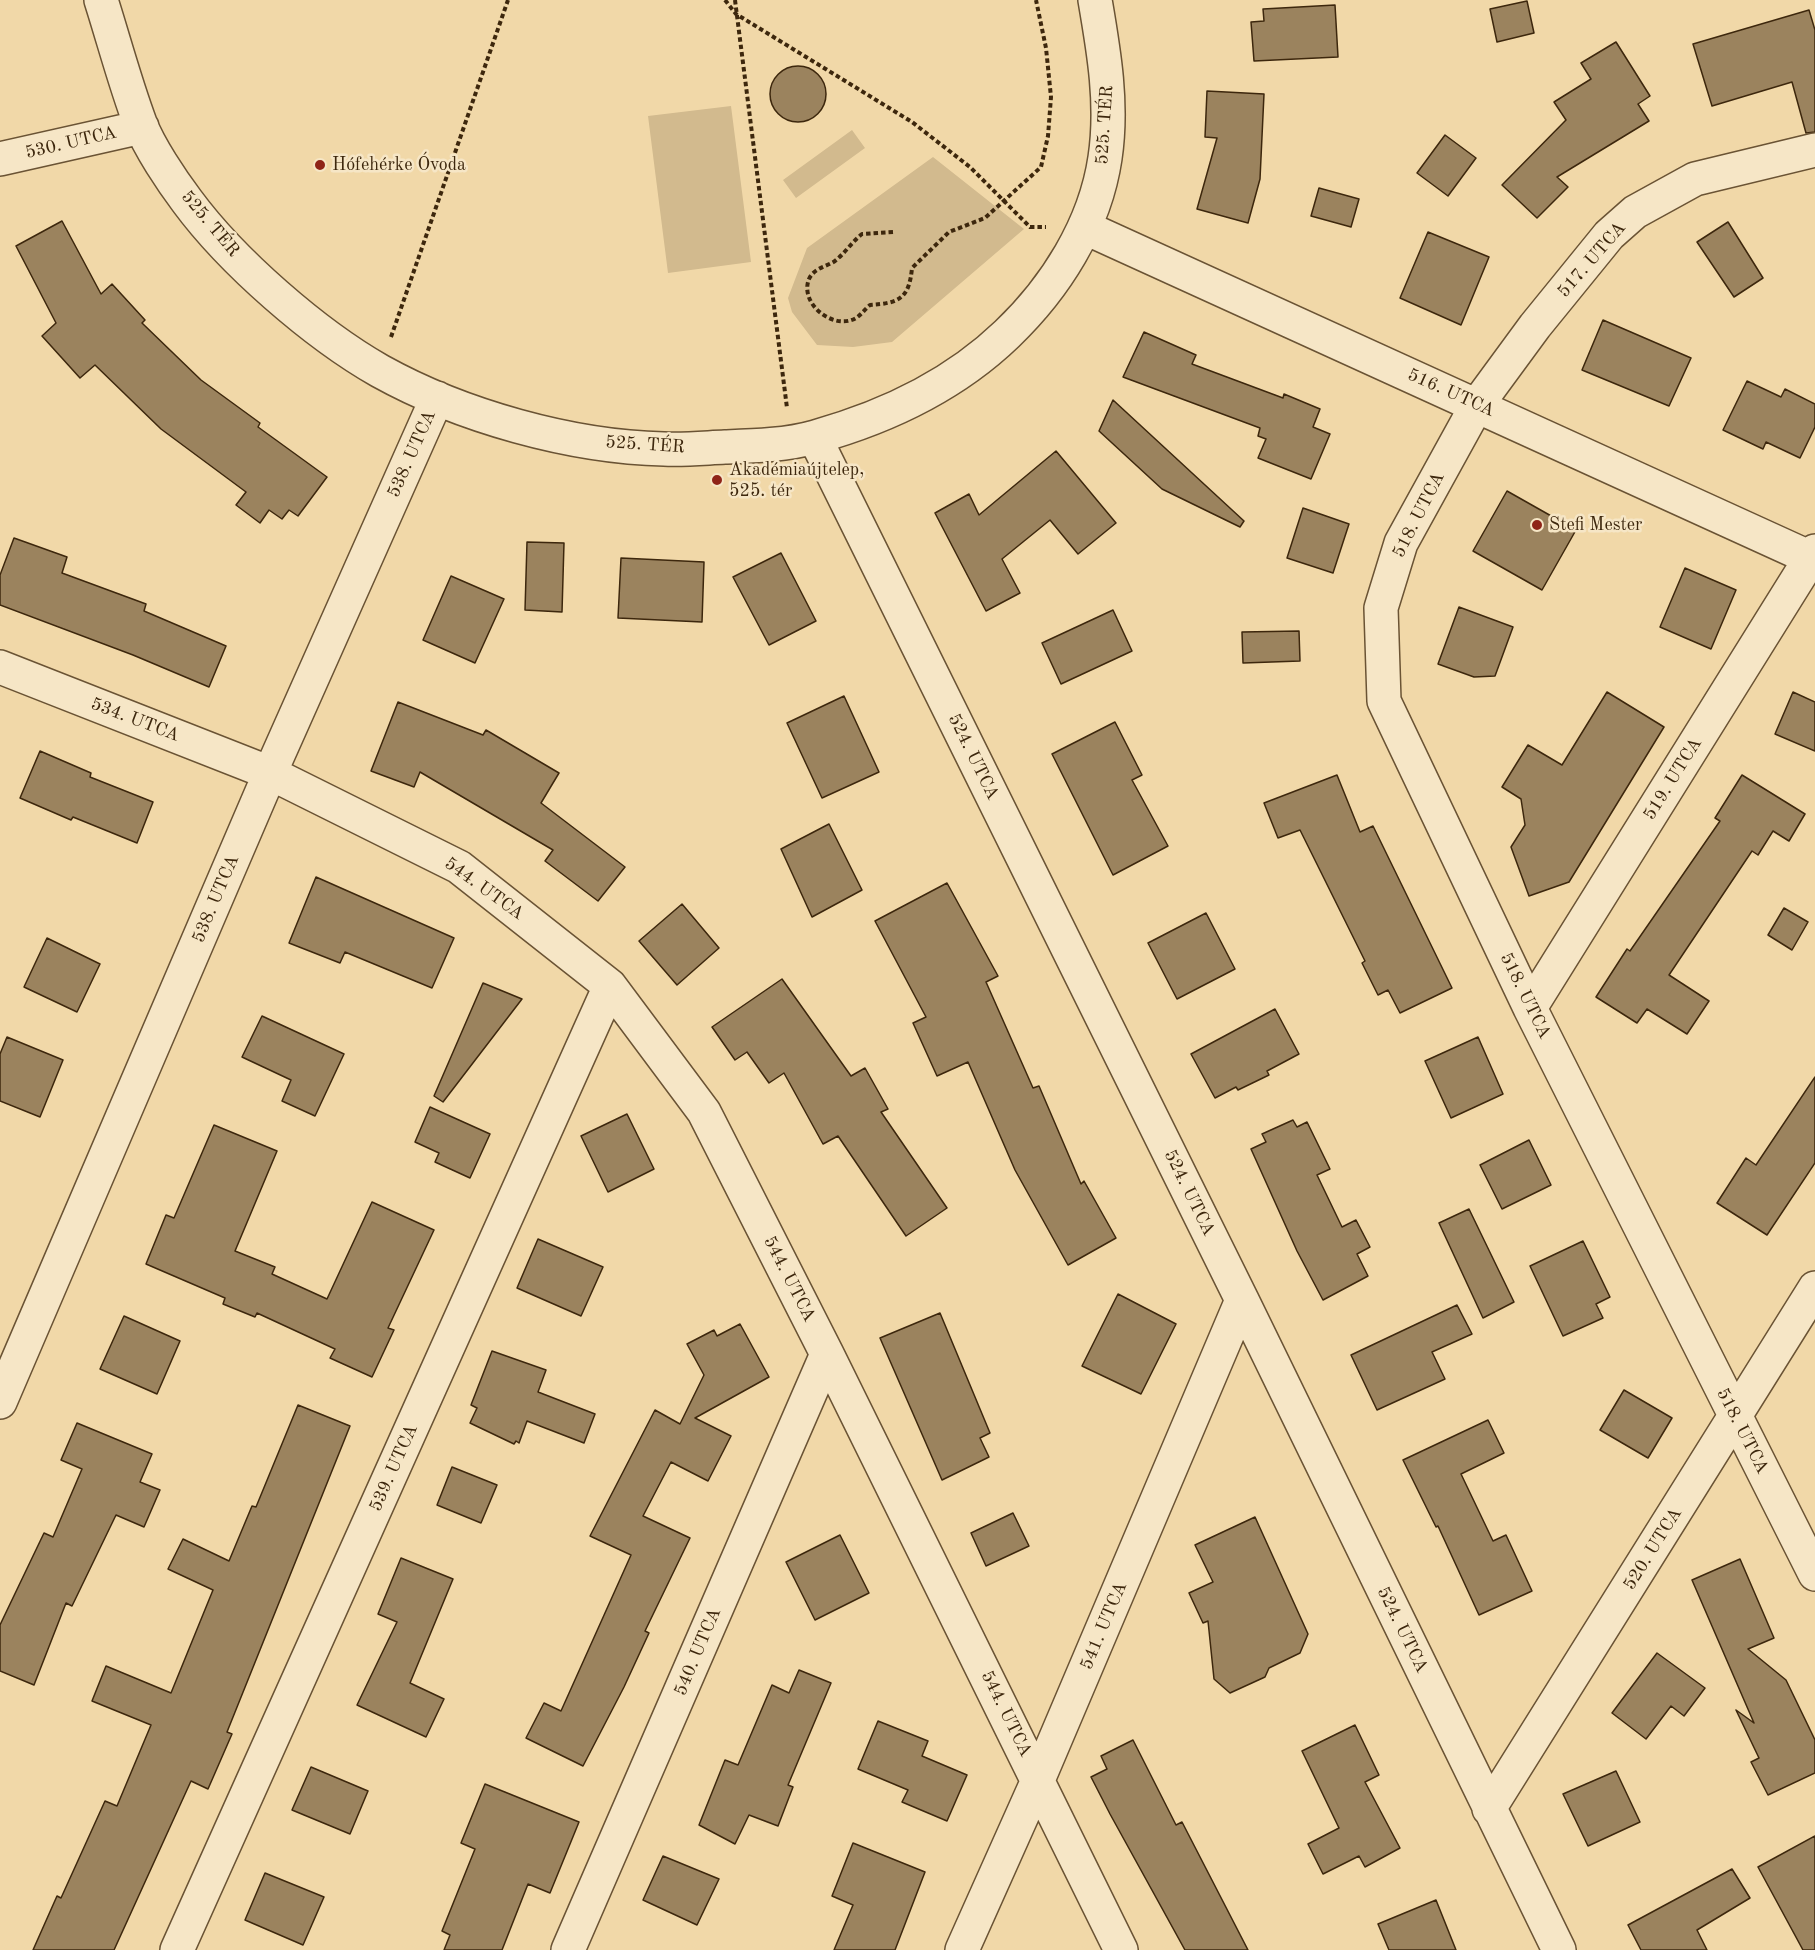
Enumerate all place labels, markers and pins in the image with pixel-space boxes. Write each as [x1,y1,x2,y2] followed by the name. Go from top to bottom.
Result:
[332,154,466,176] place label: Hófehérke Óvoda
[313,158,327,172] marker: Hófehérke Óvoda
[729,459,864,502] place label: Akadémiaújtelep, 525. tér
[710,473,724,487] marker: Akadémiaújtelep, 525. tér
[1549,514,1642,536] place label: Stefi Mester
[1530,518,1544,532] marker: Stefi Mester

